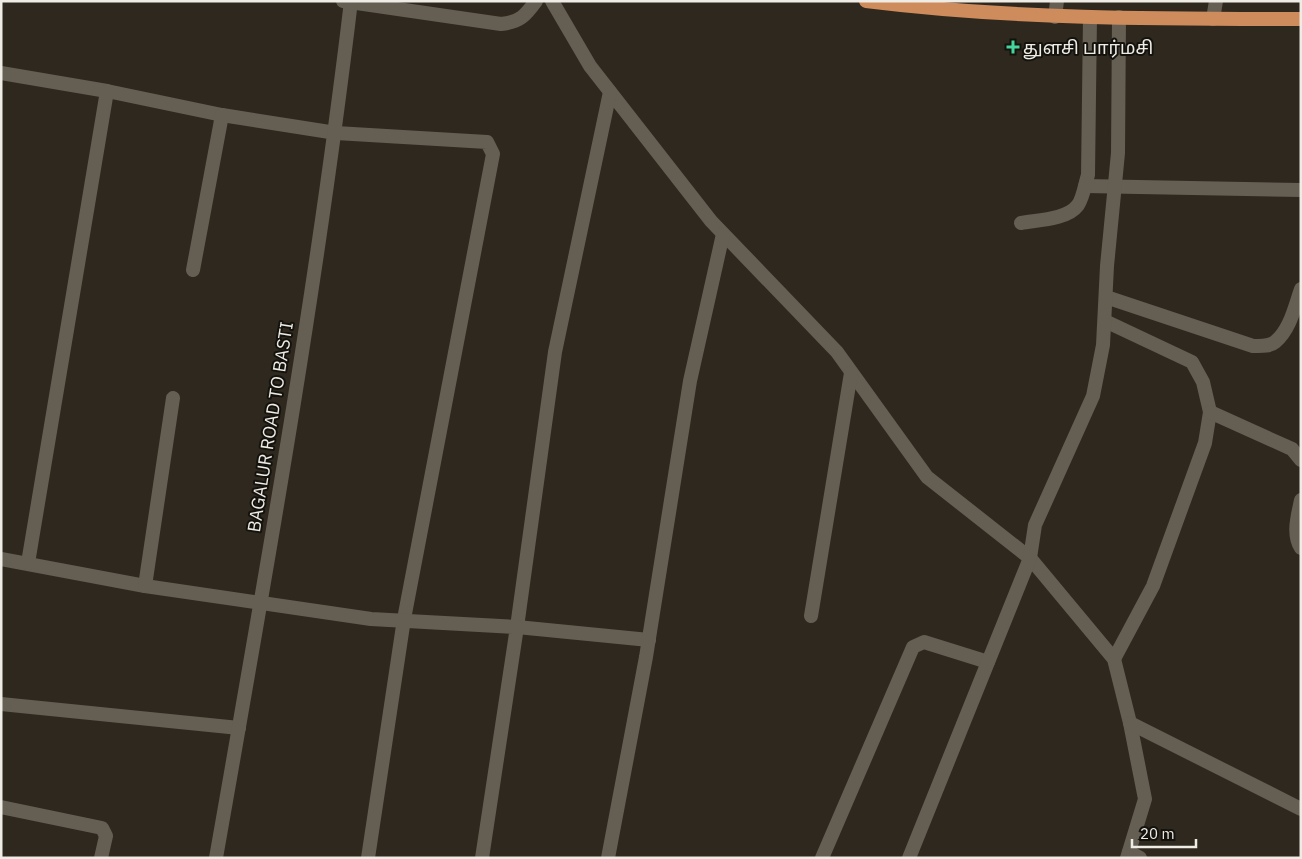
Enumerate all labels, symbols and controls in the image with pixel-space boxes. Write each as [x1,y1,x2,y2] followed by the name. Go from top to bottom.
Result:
[1023,36,1153,60] place label: துளசி பார்மசி
[1007,41,1019,53] marker: துளசி பார்மசி
[242,320,298,534] street label: BAGALUR ROAD TO BASTI
[1132,816,1196,848] scale bar
[1140,824,1175,843] text: 20 m

